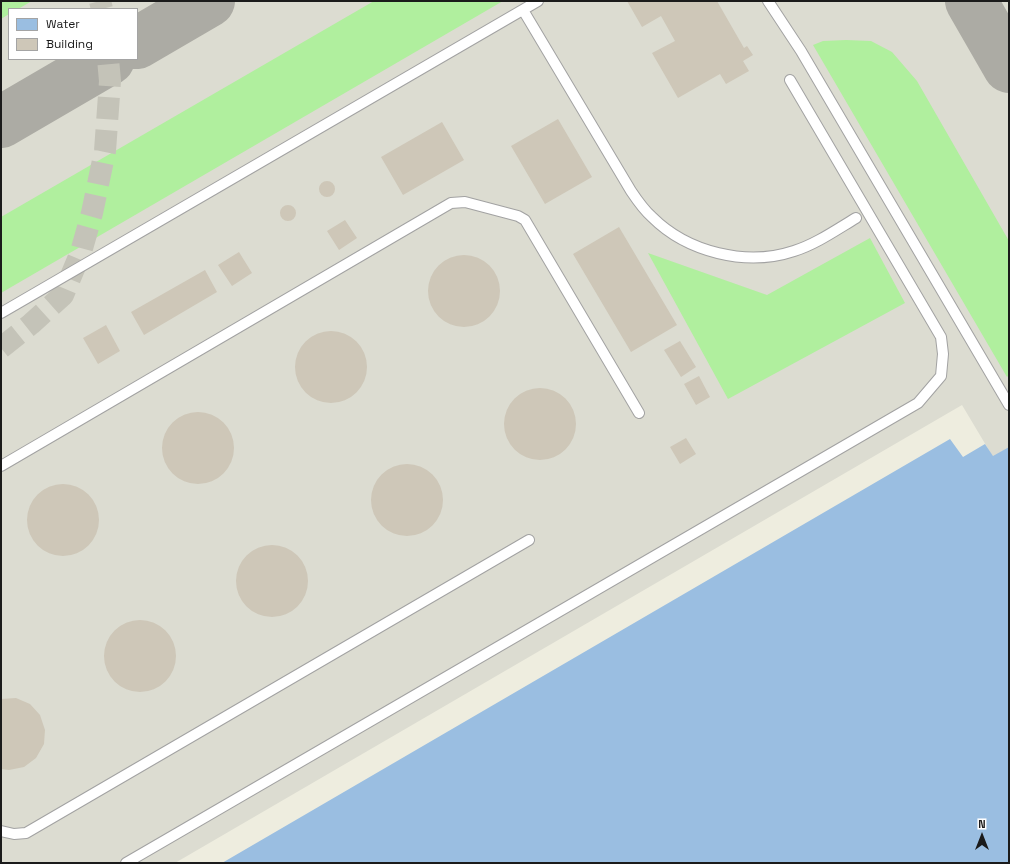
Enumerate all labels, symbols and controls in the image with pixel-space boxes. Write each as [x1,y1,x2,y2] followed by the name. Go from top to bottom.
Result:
[8,8,138,60] legend
[46,16,80,32] text: Water
[46,36,93,52] text: Building
[962,816,1002,856] north arrow
[978,817,986,831] text: N

